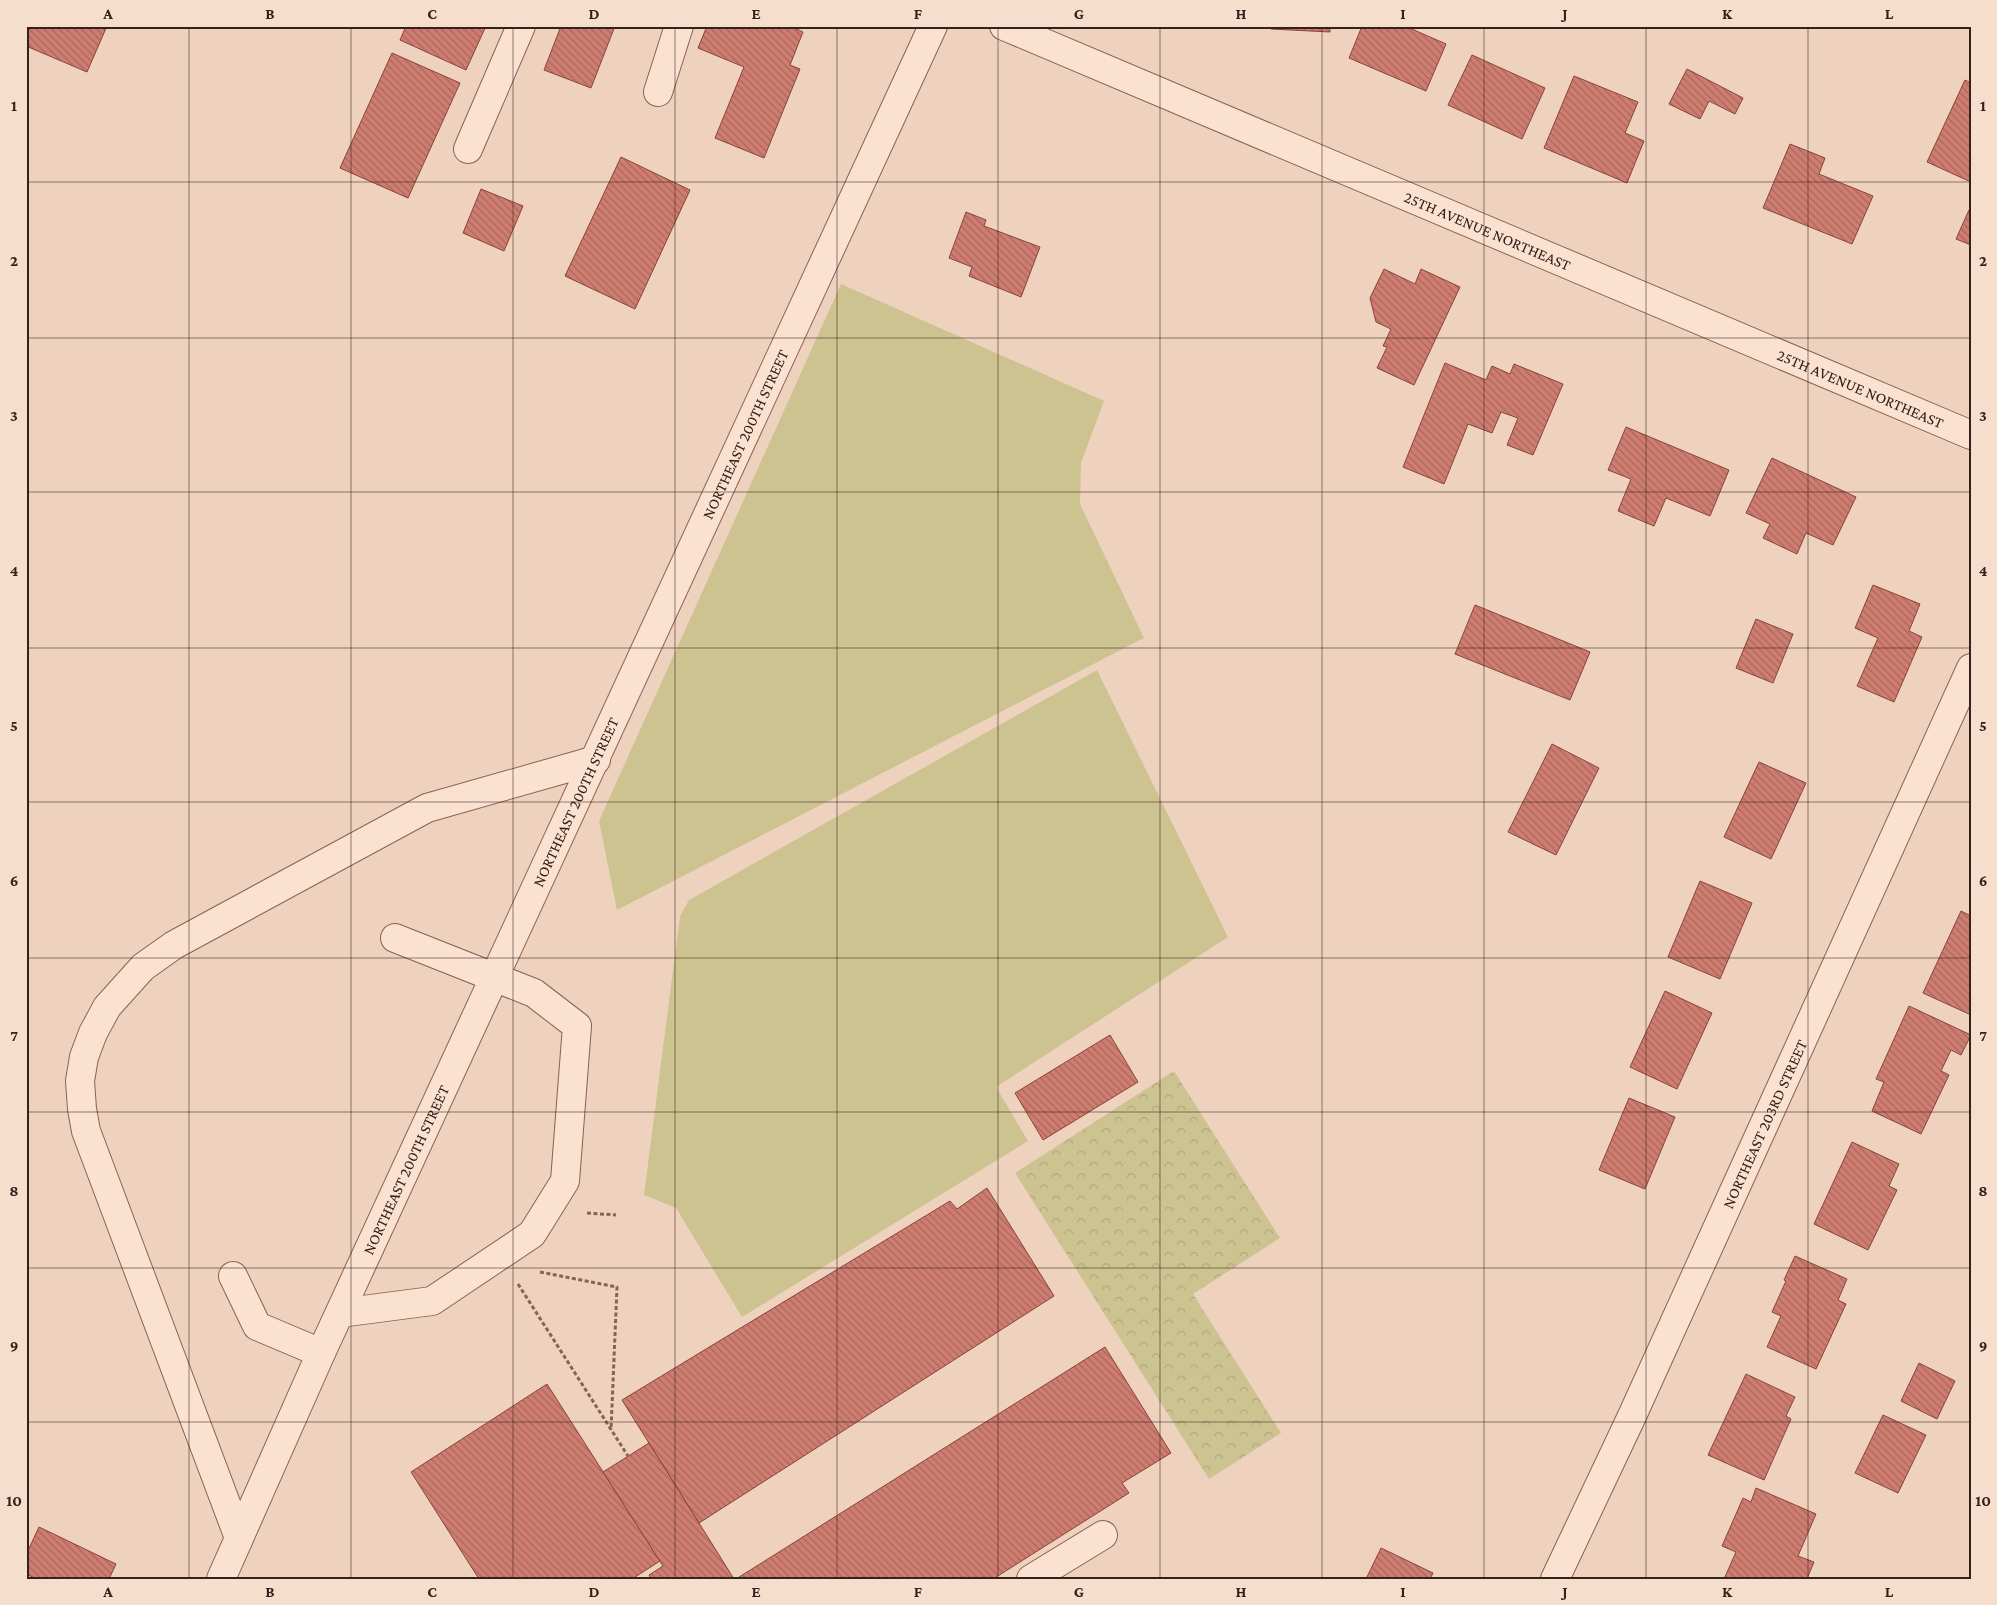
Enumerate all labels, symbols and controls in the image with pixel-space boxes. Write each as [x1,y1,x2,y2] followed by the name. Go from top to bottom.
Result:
[102,5,113,22] text: A
[265,5,275,22] text: B
[427,5,437,22] text: C
[588,5,600,22] text: D
[751,5,761,22] text: E
[914,5,923,22] text: F
[1074,5,1084,22] text: G
[1236,5,1247,22] text: H
[1400,5,1406,22] text: I
[1560,5,1568,22] text: J
[1722,5,1733,22] text: K
[1885,5,1894,22] text: L
[11,97,17,114] text: 1
[1980,97,1986,114] text: 1
[1401,188,1573,274] street label: 25TH AVENUE NORTHEAST
[10,252,18,269] text: 2
[1979,252,1987,269] text: 2
[1775,346,1946,432] street label: 25TH AVENUE NORTHEAST
[699,347,792,522] street label: NORTHEAST 200TH STREET
[10,407,18,424] text: 3
[1979,407,1987,424] text: 3
[10,562,19,579] text: 4
[1979,562,1988,579] text: 4
[529,715,622,889] street label: NORTHEAST 200TH STREET
[10,717,18,734] text: 5
[1979,717,1987,734] text: 5
[10,872,18,889] text: 6
[1979,872,1987,889] text: 6
[10,1027,18,1044] text: 7
[1979,1027,1987,1044] text: 7
[1719,1037,1811,1211] street label: NORTHEAST 203RD STREET
[360,1082,452,1257] street label: NORTHEAST 200TH STREET
[9,1182,19,1199] text: 8
[1978,1182,1988,1199] text: 8
[10,1337,18,1354] text: 9
[1979,1337,1987,1354] text: 9
[6,1492,22,1509] text: 10
[1975,1492,1991,1509] text: 10
[102,1583,113,1600] text: A
[265,1583,275,1600] text: B
[427,1583,437,1600] text: C
[588,1583,600,1600] text: D
[751,1583,761,1600] text: E
[914,1583,923,1600] text: F
[1074,1583,1084,1600] text: G
[1236,1583,1247,1600] text: H
[1400,1583,1406,1600] text: I
[1560,1583,1568,1600] text: J
[1722,1583,1733,1600] text: K
[1885,1583,1894,1600] text: L

